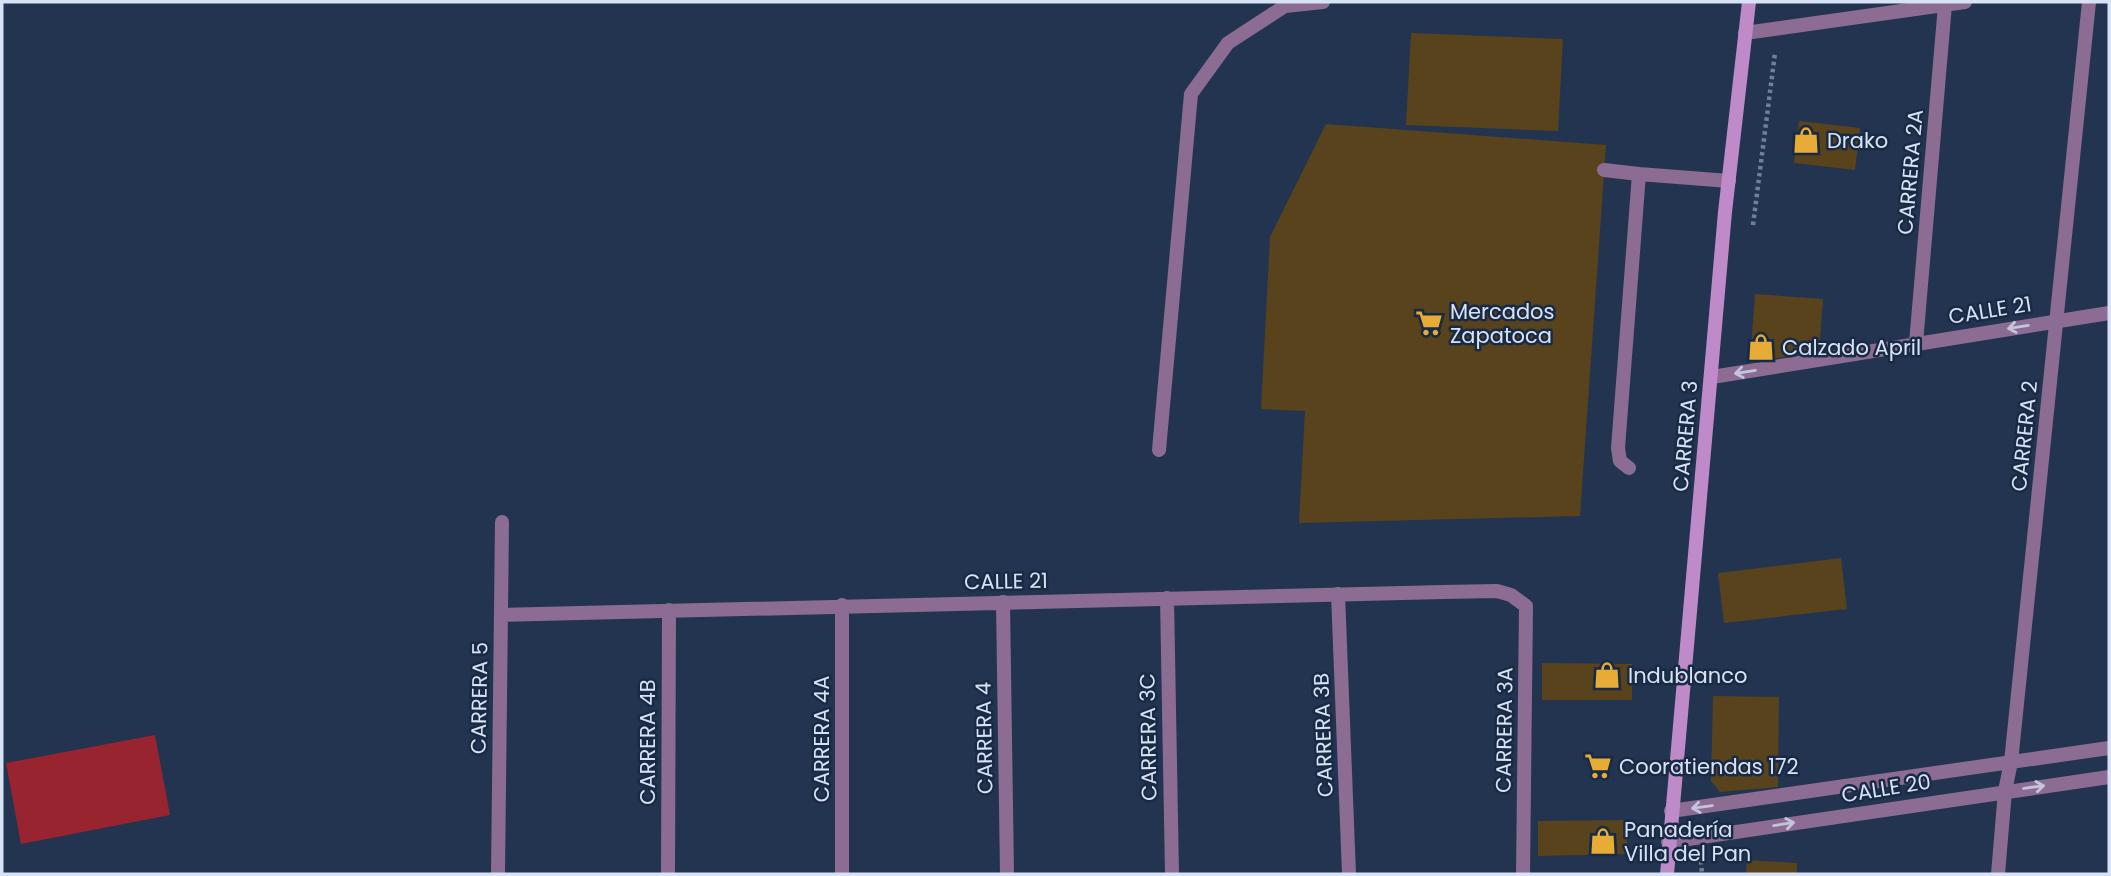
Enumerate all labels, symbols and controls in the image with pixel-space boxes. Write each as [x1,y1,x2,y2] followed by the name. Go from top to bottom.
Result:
[1890,108,1930,236] street label: CARRERA 2A
[1791,125,1821,155] shop icon: Drako
[1827,126,1888,155] place label: Drako
[1946,289,2034,331] street label: CALLE 21
[1450,297,1554,350] place label: Mercados Zapatoca
[1414,308,1444,338] supermarket icon: Mercados Zapatoca
[2007,321,2029,334] one-way arrow
[1746,332,1776,362] shop icon: Calzado April
[1782,333,1921,362] place label: Calzado April
[1734,366,1757,379] one-way arrow
[1666,379,1704,493] street label: CARRERA 3
[2004,379,2044,493] street label: CARRERA 2
[964,566,1048,596] street label: CALLE 21
[464,642,494,754] street label: CARRERA 5
[1592,660,1622,690] shop icon: Indublanco
[1628,661,1747,690] place label: Indublanco
[1488,667,1520,793] street label: CARRERA 3A
[1306,672,1340,798] street label: CARRERA 3B
[1132,673,1164,801] street label: CARRERA 3C
[807,676,836,802] street label: CARRERA 4A
[633,679,662,805] street label: CARRERA 4B
[969,682,999,794] street label: CARRERA 4
[1583,751,1613,781] supermarket icon: Cooratiendas 172
[1619,752,1799,781] place label: Cooratiendas 172
[1839,767,1933,809] street label: CALLE 20
[2022,781,2044,794] one-way arrow
[1691,800,1714,813] one-way arrow
[1624,815,1751,868] place label: Panadería Villa del Pan
[1772,817,1795,830] one-way arrow
[1588,826,1618,856] shop icon: Panadería Villa del Pan

